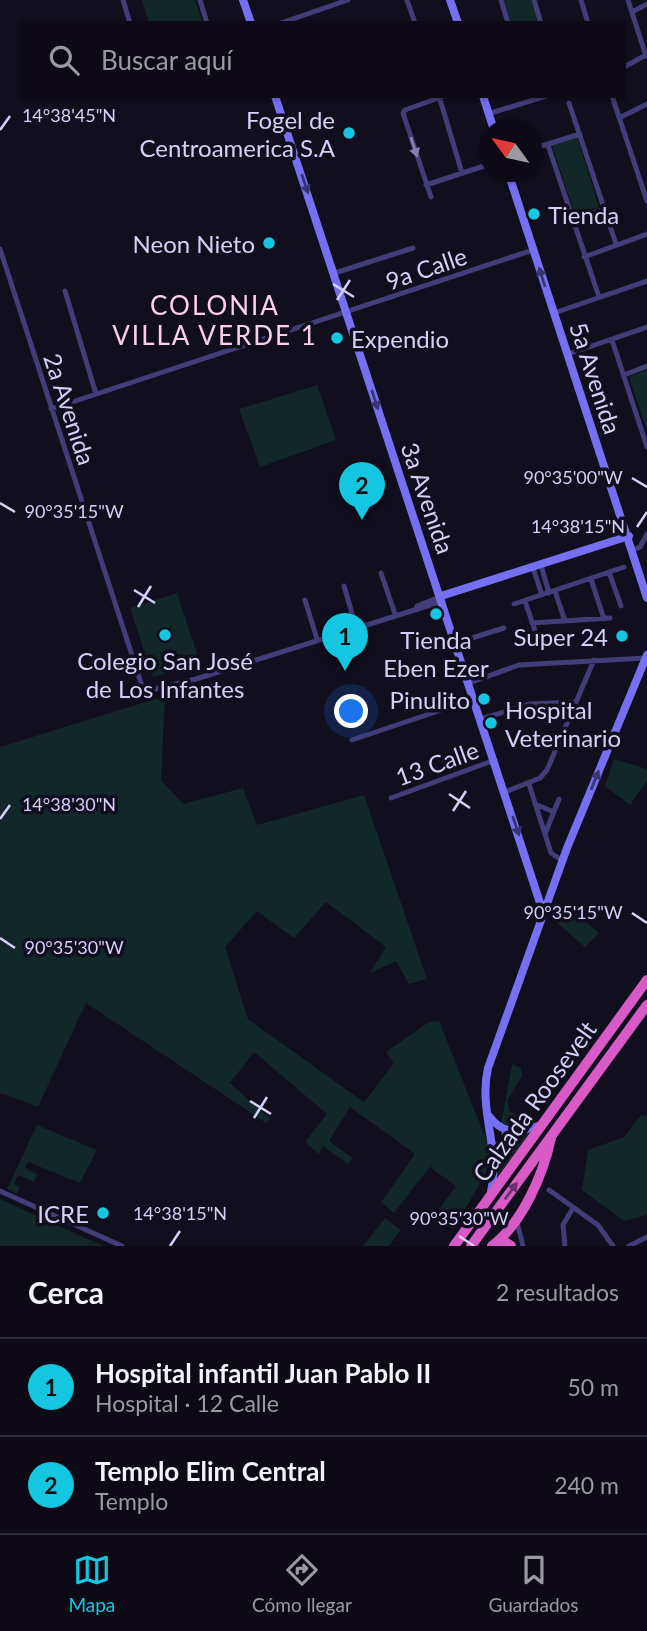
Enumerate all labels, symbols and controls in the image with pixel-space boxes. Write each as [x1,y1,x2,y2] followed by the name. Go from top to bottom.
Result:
[21,21,626,98] search box
[45,41,83,79] icon: search
[101,44,232,76] text: Buscar aquí
[22,104,116,126] text: 14°38'45"N
[140,105,336,162] place label: Fogel de Centroamerica S.A
[479,119,542,182] north arrow
[341,125,357,141] marker: Fogel de Centroamerica S.A
[409,137,420,158] one-way arrow
[300,174,311,195] one-way arrow
[548,200,619,229] place label: Tienda
[526,206,542,222] marker: Tienda
[133,229,255,258] place label: Neon Nieto
[261,235,277,251] marker: Neon Nieto
[382,241,470,295] street label: 9a Calle
[536,266,547,287] one-way arrow
[112,289,318,351] district label: COLONIA VILLA VERDE 1
[564,318,628,438] street label: 5a Avenida
[351,324,449,353] place label: Expendio
[329,330,345,346] marker: Expendio
[38,349,102,469] street label: 2a Avenida
[371,390,381,411] one-way arrow
[395,439,461,557] street label: 3a Avenida
[339,462,385,520] pin: 2
[523,466,623,488] text: 90°35'00"W
[24,500,124,522] text: 90°35'15"W
[531,515,625,537] text: 14°38'15"N
[428,606,444,622] marker: Tienda Eben Ezer
[322,613,368,671] pin: 1
[513,622,608,651] place label: Super 24
[383,625,489,682] place label: Tienda Eben Ezer
[157,627,173,643] marker: Colegio San José de Los Infantes
[614,628,630,644] marker: Super 24
[77,646,253,703] place label: Colegio San José de Los Infantes
[390,685,470,714] place label: Pinulito
[476,691,492,707] marker: Pinulito
[334,694,368,728] your location
[505,695,621,752] place label: Hospital Veterinario
[483,715,499,731] marker: Hospital Veterinario
[392,735,482,791] street label: 13 Calle
[590,770,601,791] one-way arrow
[22,793,116,815] text: 14°38'30"N
[511,815,522,836] one-way arrow
[523,901,623,923] text: 90°35'15"W
[24,936,124,958] text: 90°35'30"W
[466,1015,602,1187] street label: Calzada Roosevelt
[504,1182,518,1200] one-way arrow
[37,1199,89,1228] place label: ICRE
[133,1202,227,1224] text: 14°38'15"N
[95,1205,111,1221] marker: ICRE
[409,1207,509,1229] text: 90°35'30"W
[28,1274,104,1310] text: Cerca
[496,1278,619,1306] text: 2 resultados
[95,1357,431,1389] text: Hospital infantil Juan Pablo II
[44,1373,58,1401] text: 1
[568,1373,619,1401] text: 50 m
[95,1389,279,1417] text: Hospital · 12 Calle
[95,1455,326,1487] text: Templo Elim Central
[44,1471,58,1499] text: 2
[554,1471,619,1499] text: 240 m
[95,1487,168,1515] text: Templo
[68,1551,115,1616] tab: Mapa
[252,1551,352,1616] tab: Cómo llegar
[489,1551,579,1616] tab: Guardados

